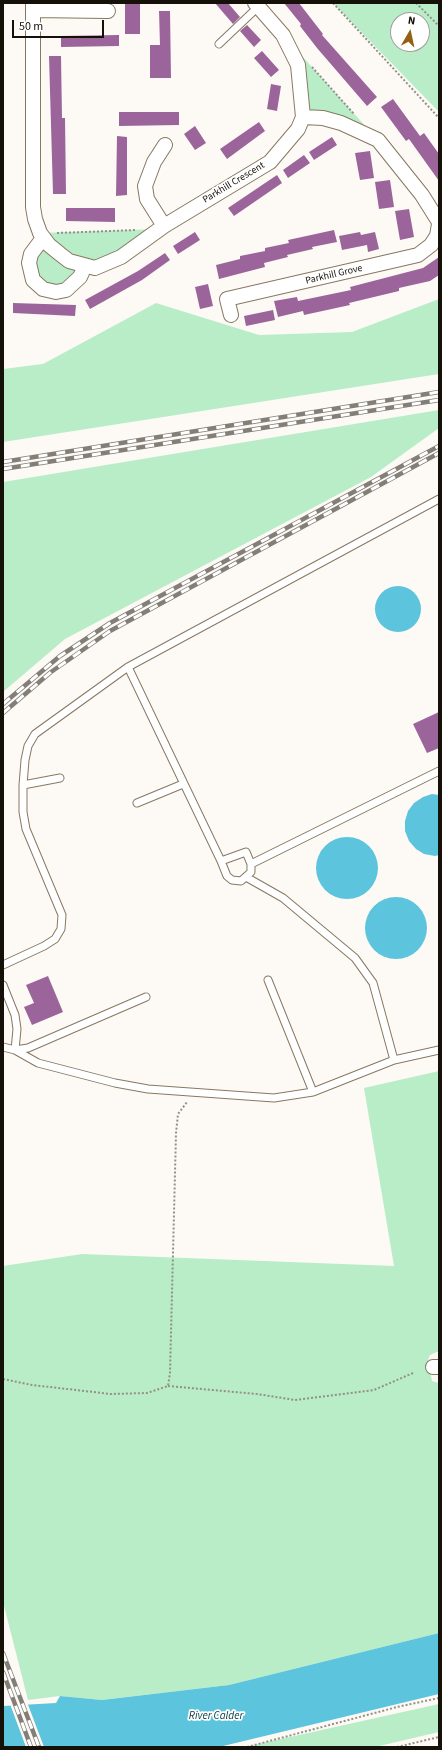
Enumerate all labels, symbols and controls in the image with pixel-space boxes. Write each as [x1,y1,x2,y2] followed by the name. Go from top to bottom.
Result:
[14,12,106,38] scale bar
[390,12,430,52] north arrow
[407,13,417,29] text: N
[19,18,43,35] text: 50 m
[201,160,267,206] street label: Parkhill Crescent
[304,263,364,287] street label: Parkhill Grove
[189,1710,243,1724] water label: River Calder

